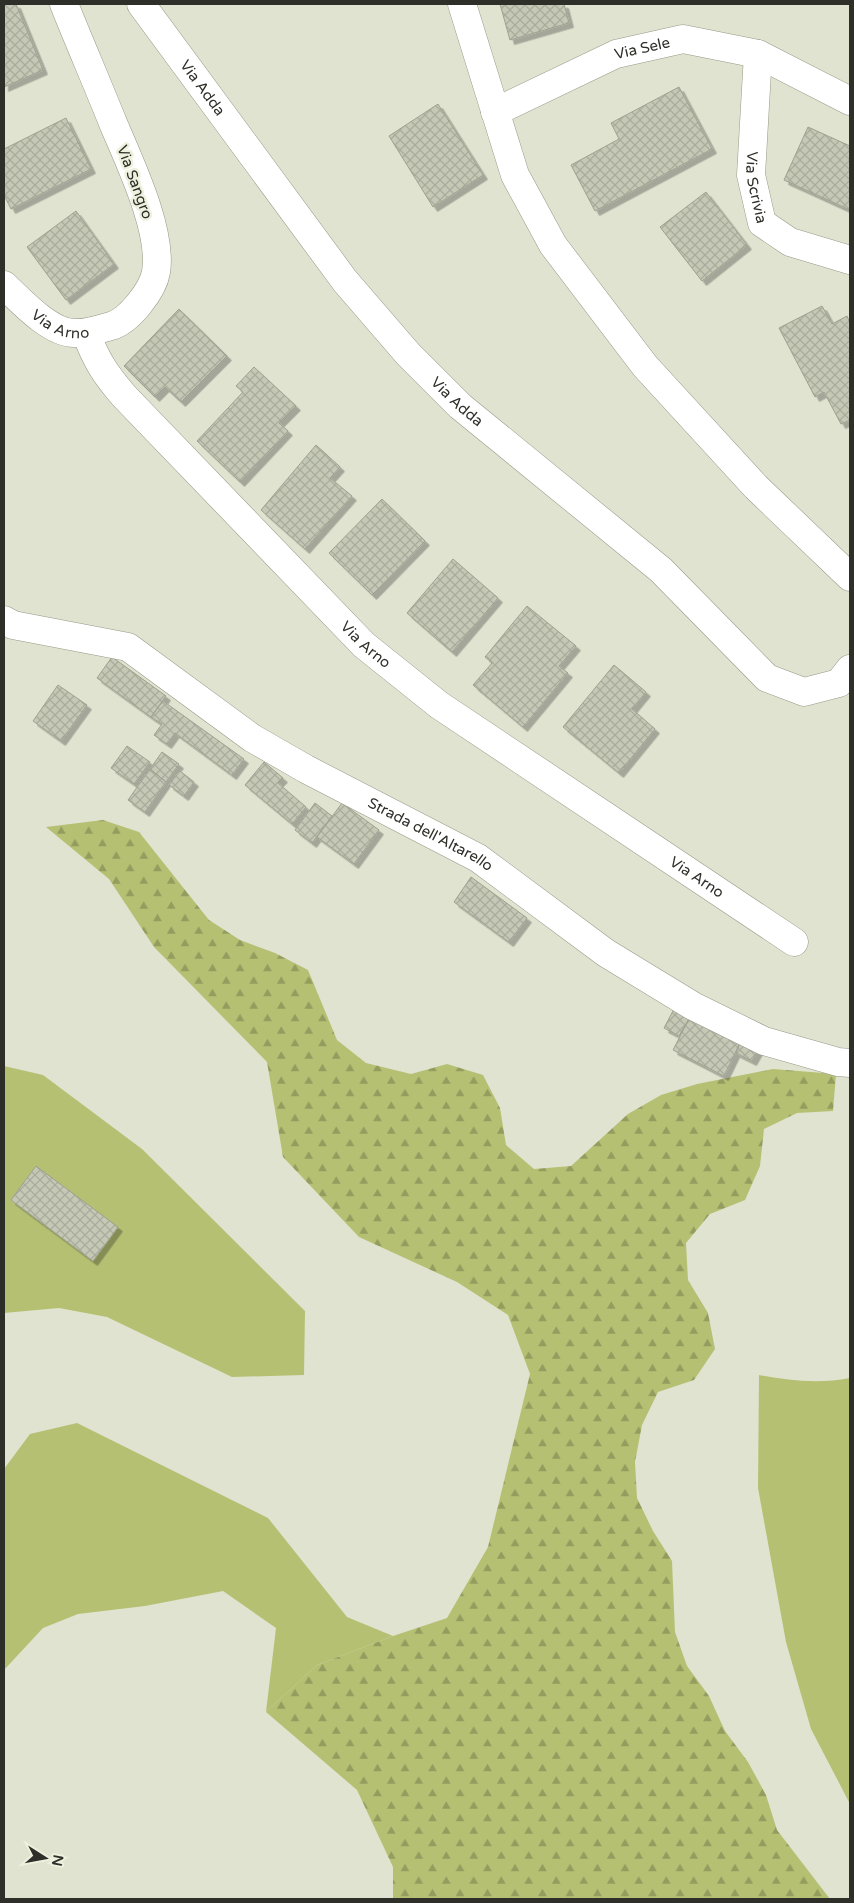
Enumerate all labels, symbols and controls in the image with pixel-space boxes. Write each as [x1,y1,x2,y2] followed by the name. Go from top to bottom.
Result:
[613,33,672,63] street label: Via Sele
[176,56,229,119] street label: Via Adda
[113,143,157,221] street label: Via Sangro
[742,151,771,225] street label: Via Scrivia
[28,306,90,342] street label: Via Arno
[427,373,487,430] street label: Via Adda
[337,617,394,672] street label: Via Arno
[365,794,497,875] street label: Strada dell'Altarello
[666,853,727,902] street label: Via Arno
[20,1833,70,1883] north arrow
[48,1853,67,1868] text: N

